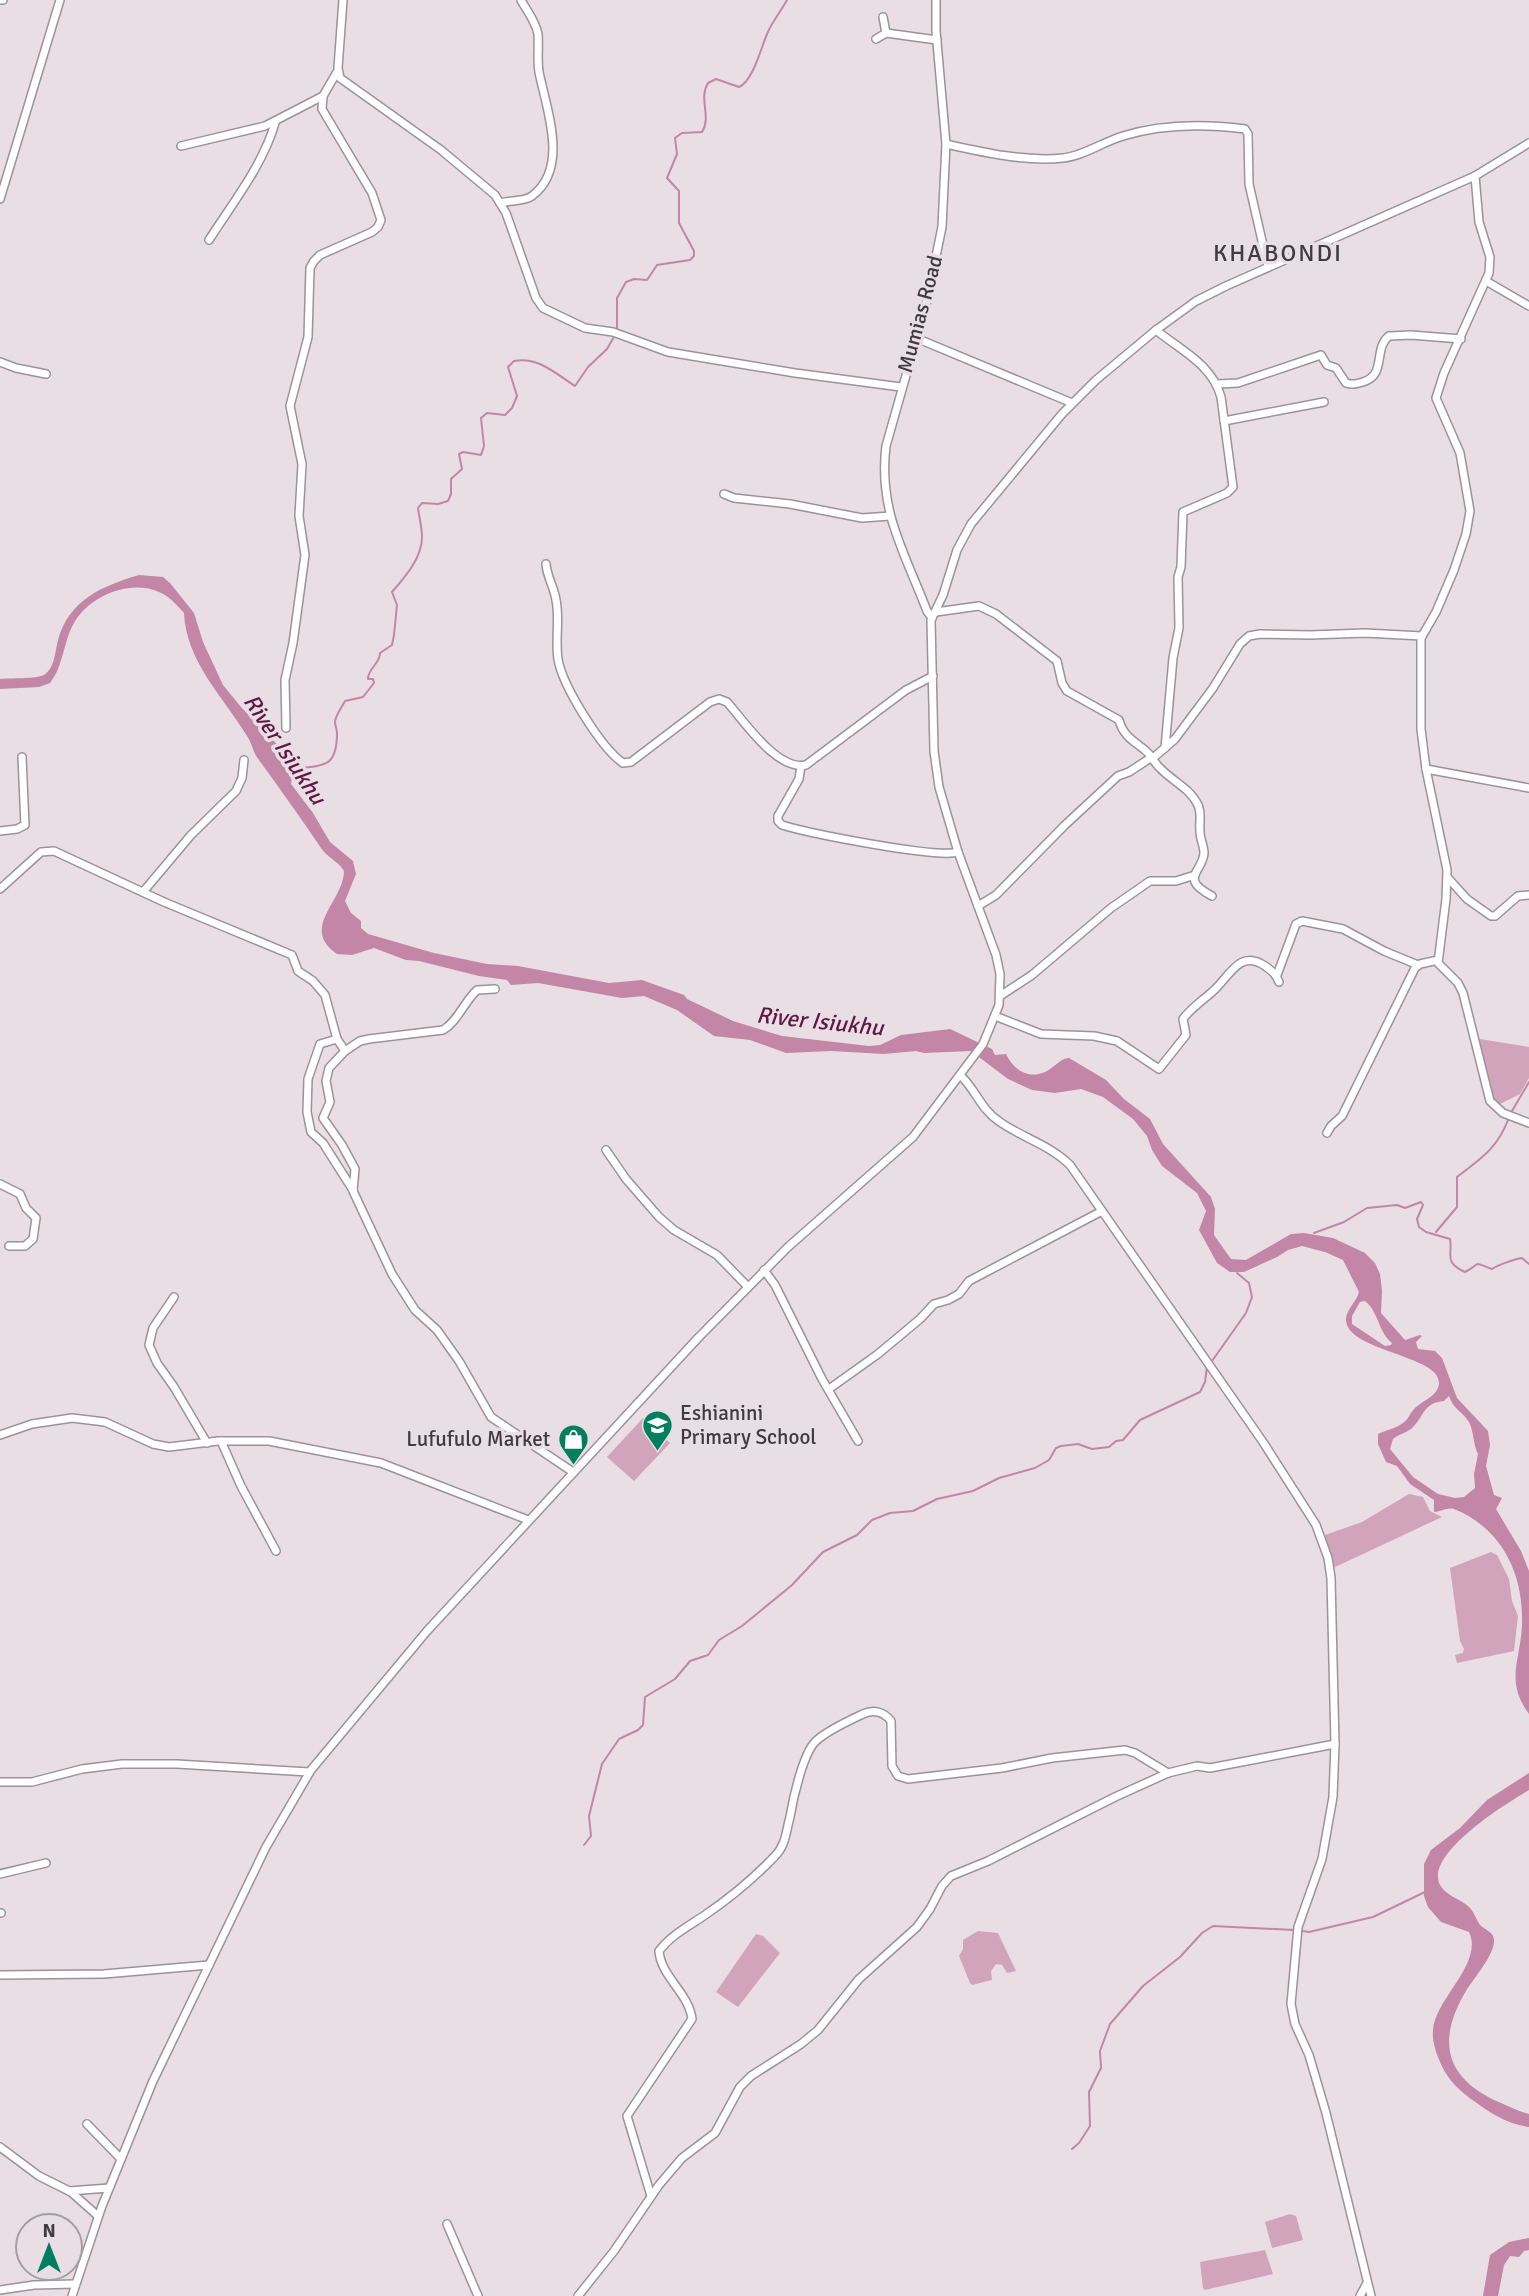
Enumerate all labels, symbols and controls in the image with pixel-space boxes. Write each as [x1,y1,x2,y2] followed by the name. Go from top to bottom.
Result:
[1213,238,1343,268] district label: KHABONDI
[892,253,948,375] street label: Mumias Road
[237,688,333,811] water label: River Isiukhu
[755,1000,886,1043] water label: River Isiukhu
[680,1400,816,1450] place label: Eshianini Primary School
[640,1408,674,1452] school or university icon: Eshianini Primary School
[556,1422,590,1466] shop icon: Lufufulo Market
[406,1426,550,1452] place label: Lufufulo Market
[14,2212,84,2282] north arrow
[42,2219,56,2243] text: N

